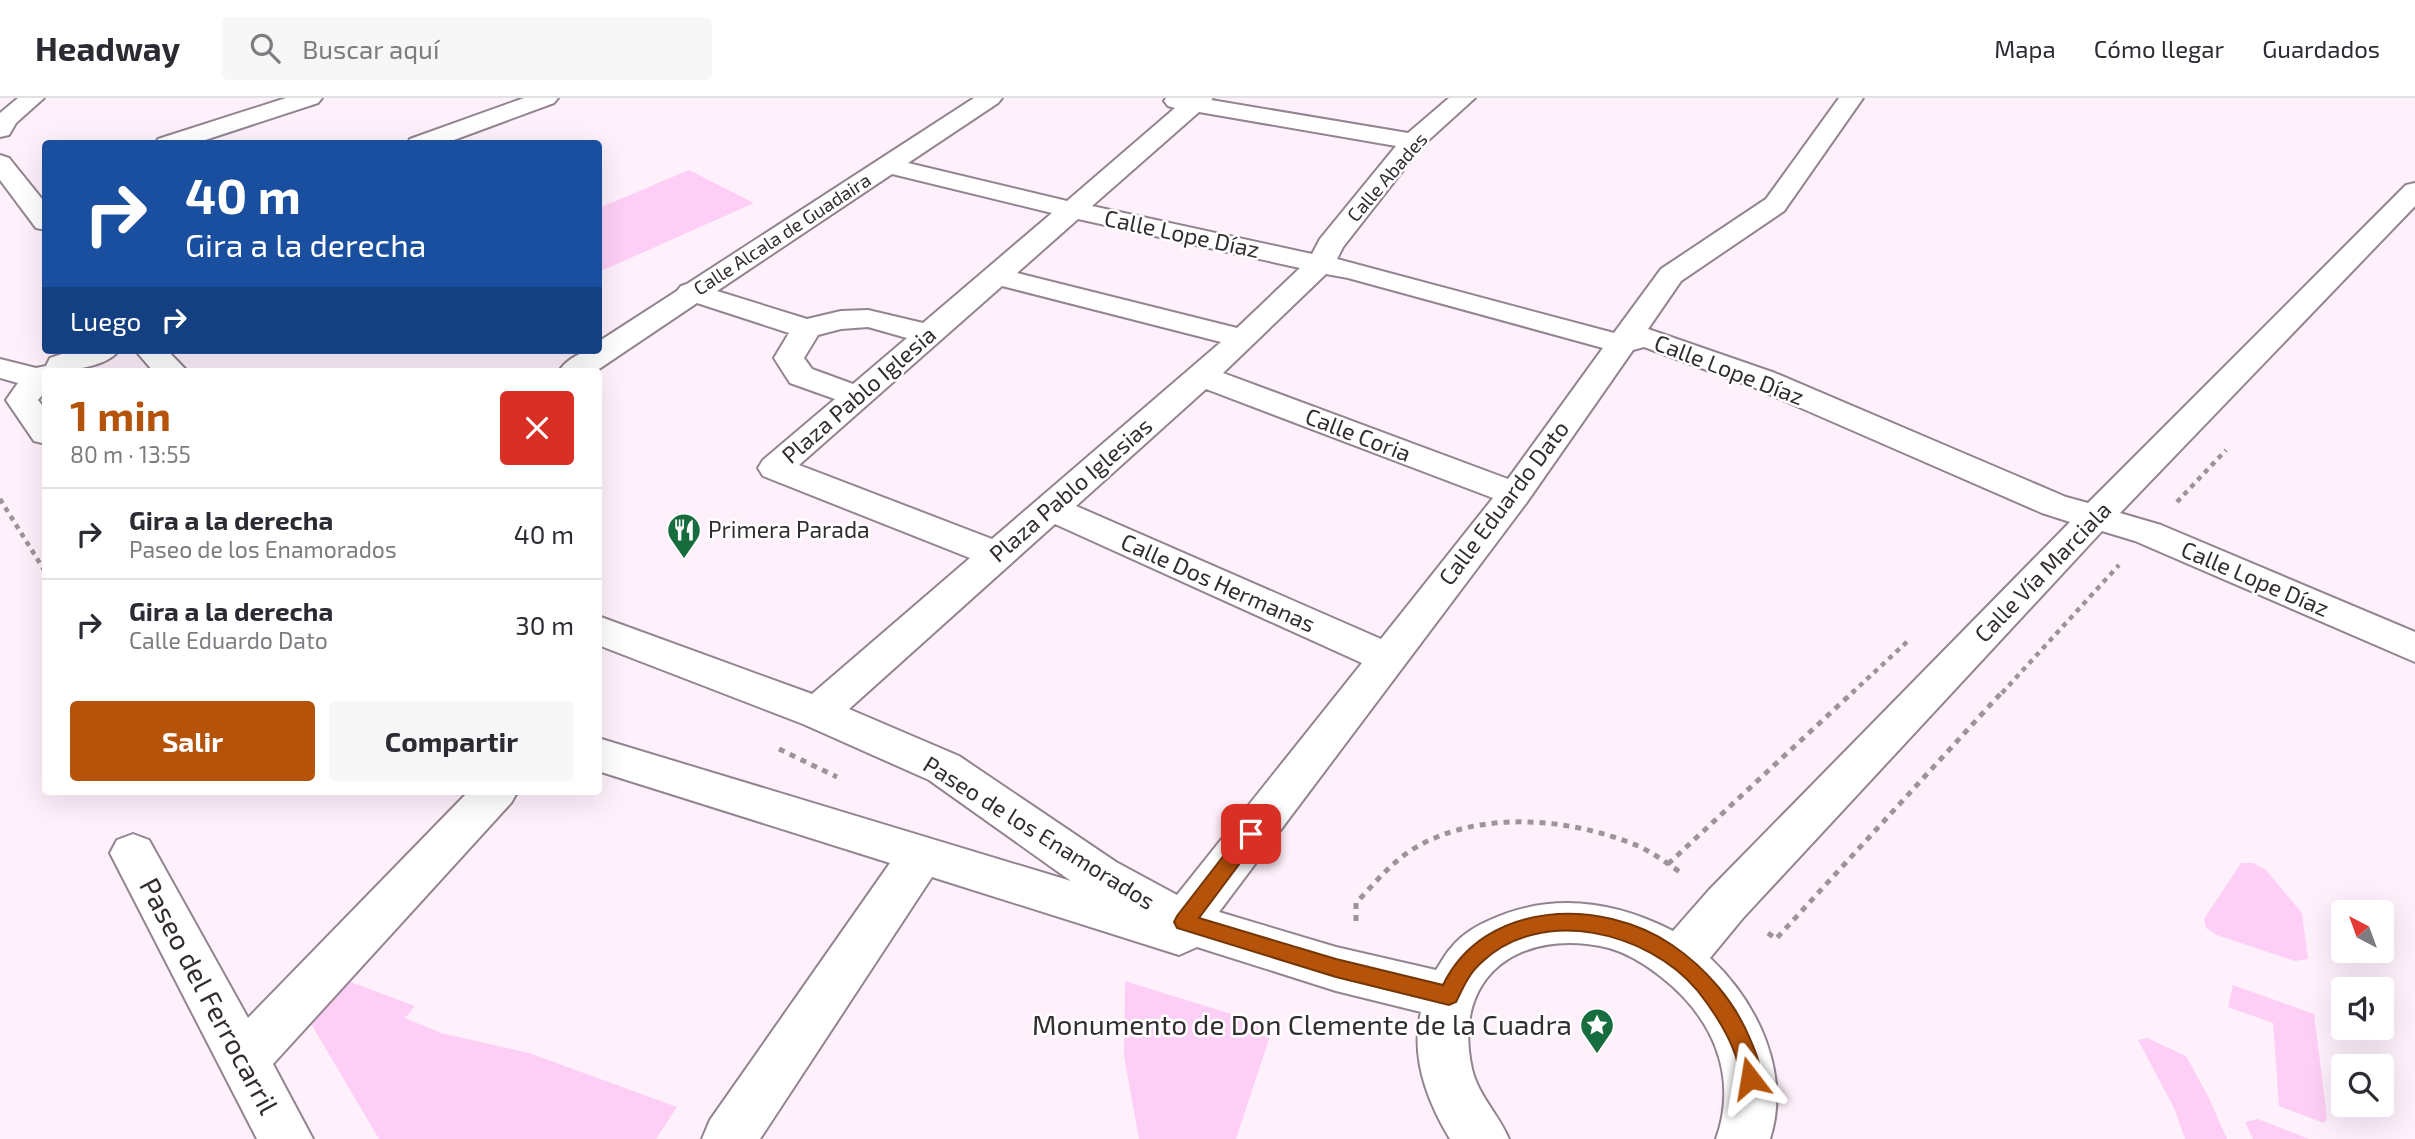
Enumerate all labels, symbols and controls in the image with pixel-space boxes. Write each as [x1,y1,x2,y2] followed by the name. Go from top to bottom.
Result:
[222,17,712,80] search box
[35,28,180,68] text: Headway
[246,29,284,67] icon: search
[302,33,439,64] text: Buscar aquí
[1994,34,2056,63] text: Mapa
[2094,34,2224,63] text: Cómo llegar
[2262,34,2380,63] text: Guardados
[1342,127,1432,226] street label: Calle Abades
[185,165,301,224] text: 40 m
[70,168,161,259] icon: right
[689,168,875,299] street label: Calle Alcala de Guadaira
[1102,203,1262,263] street label: Calle Lope Díaz
[185,225,426,263] text: Gira a la derecha
[155,301,193,339] icon: right
[70,305,141,336] text: Luego
[776,320,941,469] street label: Plaza Pablo Iglesia
[1651,328,1808,410] street label: Calle Lope Díaz
[70,389,171,439] text: 1 min
[500,391,574,465] button: close
[1302,401,1415,467] street label: Calle Coria
[983,411,1157,568] street label: Plaza Pablo Iglesias
[1432,415,1574,590] street label: Calle Eduardo Dato
[70,440,191,468] text: 80 m · 13:55
[1968,495,2116,647] street label: Calle Vía Marciala
[129,504,333,535] text: Gira a la derecha
[665,511,703,560] restaurant icon: Primera Parada
[70,515,108,553] icon: right
[708,515,870,543] place label: Primera Parada
[514,518,574,549] text: 40 m
[1117,527,1320,637] street label: Calle Dos Hermanas
[2177,534,2334,622] street label: Calle Lope Díaz
[129,535,397,563] text: Paseo de los Enamorados
[129,595,333,626] text: Gira a la derecha
[70,606,108,644] icon: right
[515,609,574,640] text: 30 m
[129,626,328,654] text: Calle Eduardo Dato
[70,701,315,781] button: Salir
[329,701,574,781] button: Compartir
[919,749,1160,915] street label: Paseo de los Enamorados
[1221,804,1281,864] pin
[1232,815,1270,853] icon: arrive
[133,872,287,1120] street label: Paseo del Ferrocarril
[2331,900,2394,962] north arrow
[2331,900,2394,1117] map controls
[2331,977,2394,1040] button: sound
[1578,1006,1616,1055] place icon: Monumento de Don Clemente de la Cuadra
[1032,1007,1572,1041] place label: Monumento de Don Clemente de la Cuadra
[1713,1041,1787,1115] position arrow
[2331,1054,2394,1117] button: search

